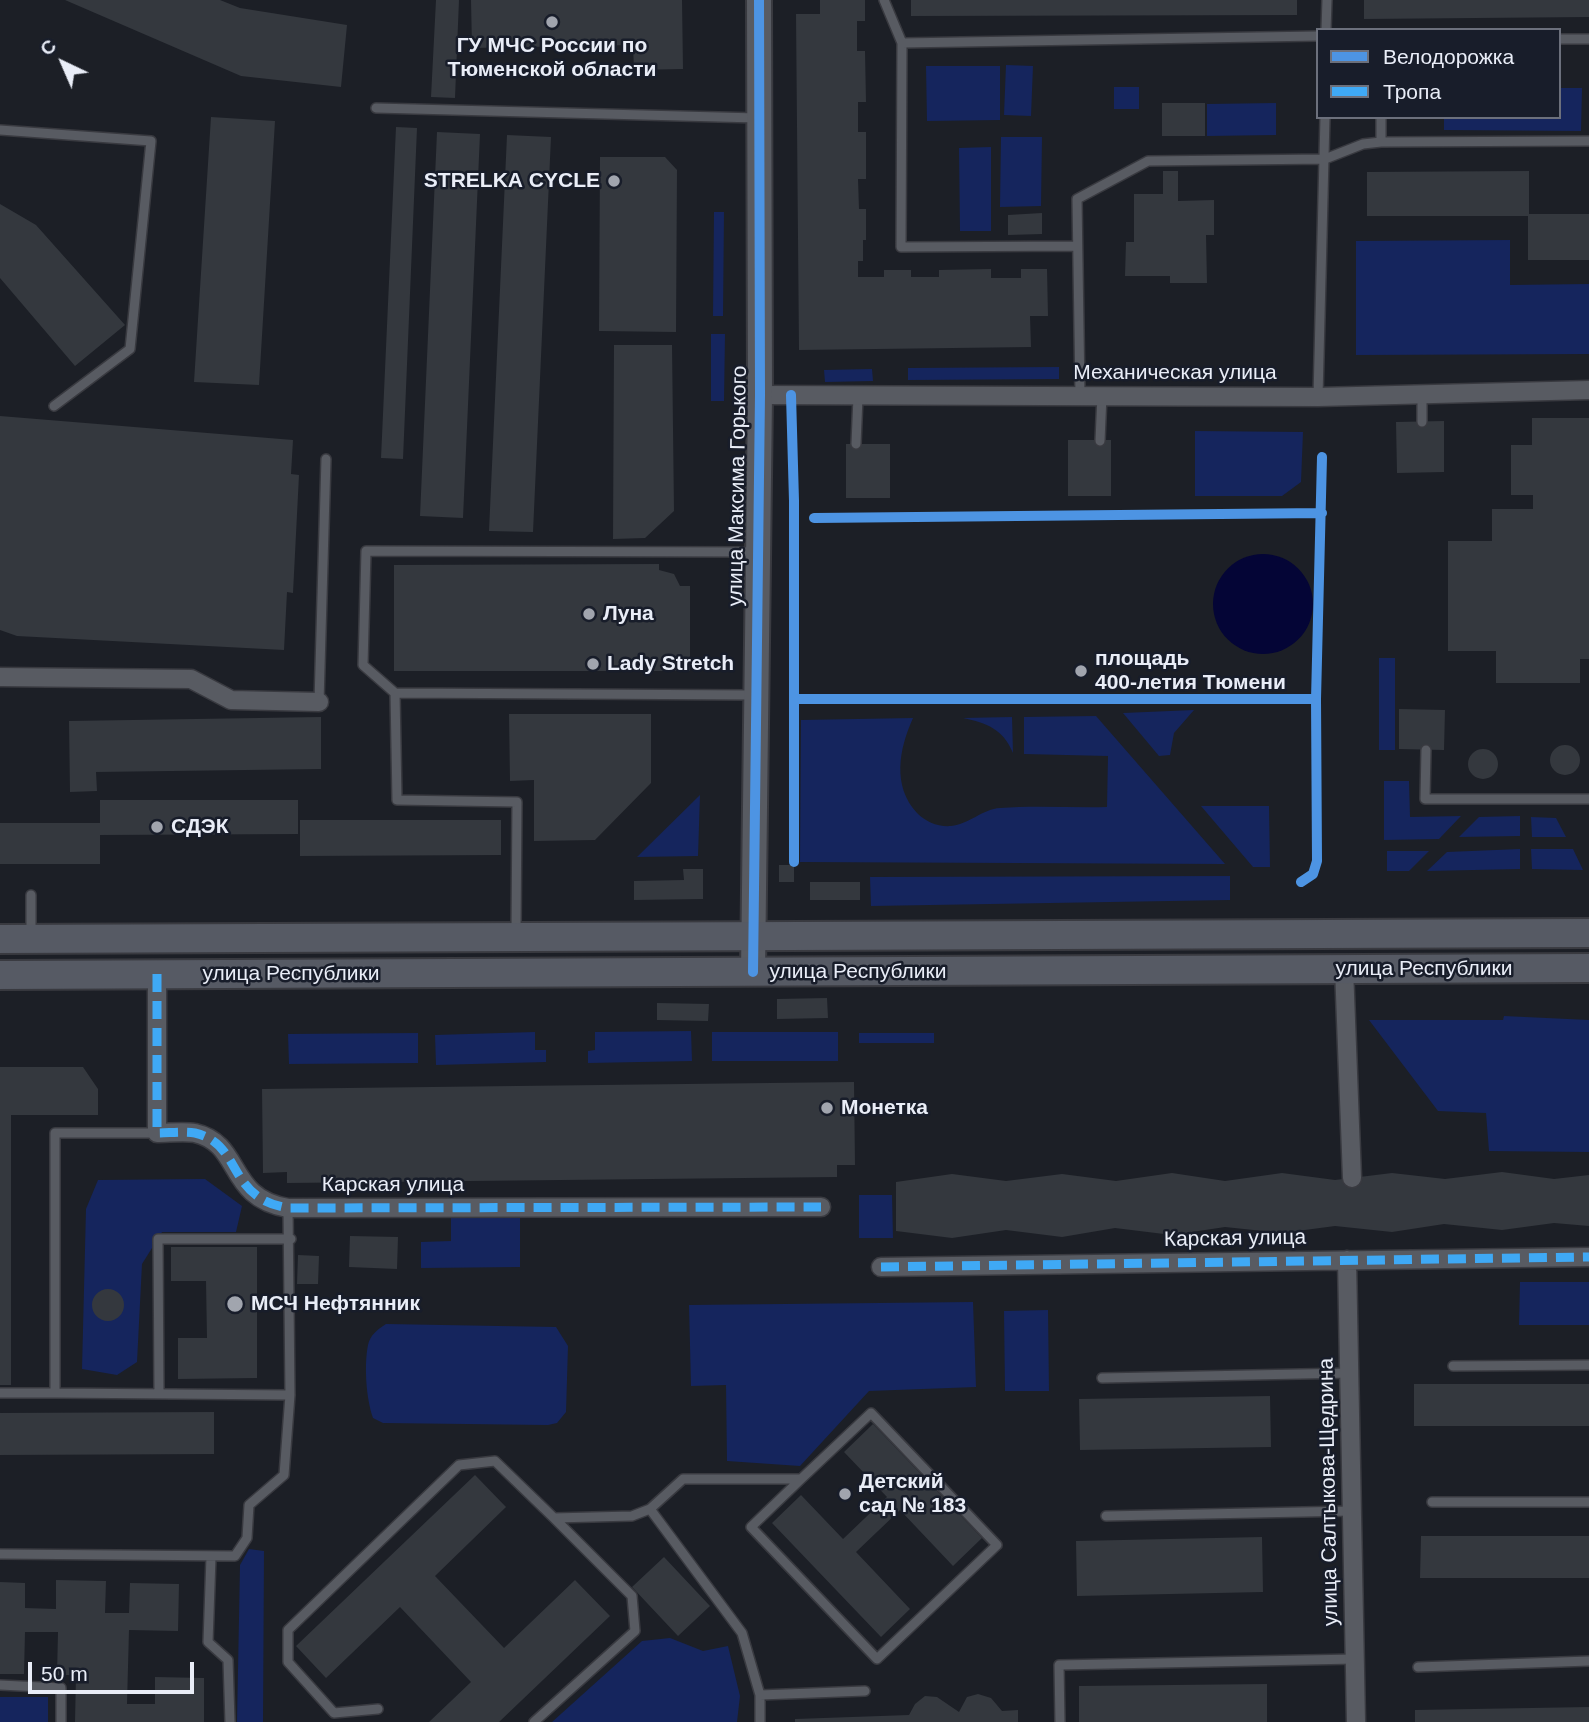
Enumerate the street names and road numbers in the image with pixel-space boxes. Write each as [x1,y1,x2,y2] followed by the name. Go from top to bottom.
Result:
[1073,360,1277,386] street label: Механическая улица
[723,365,753,607] street label: улица Максима Горького
[1336,956,1512,982] street label: улица Республики
[770,959,946,985] street label: улица Республики
[203,961,379,987] street label: улица Республики
[322,1172,464,1198] street label: Карская улица
[1164,1225,1306,1253] street label: Карская улица
[1314,1358,1344,1626] street label: улица Салтыкова-Щедрина

